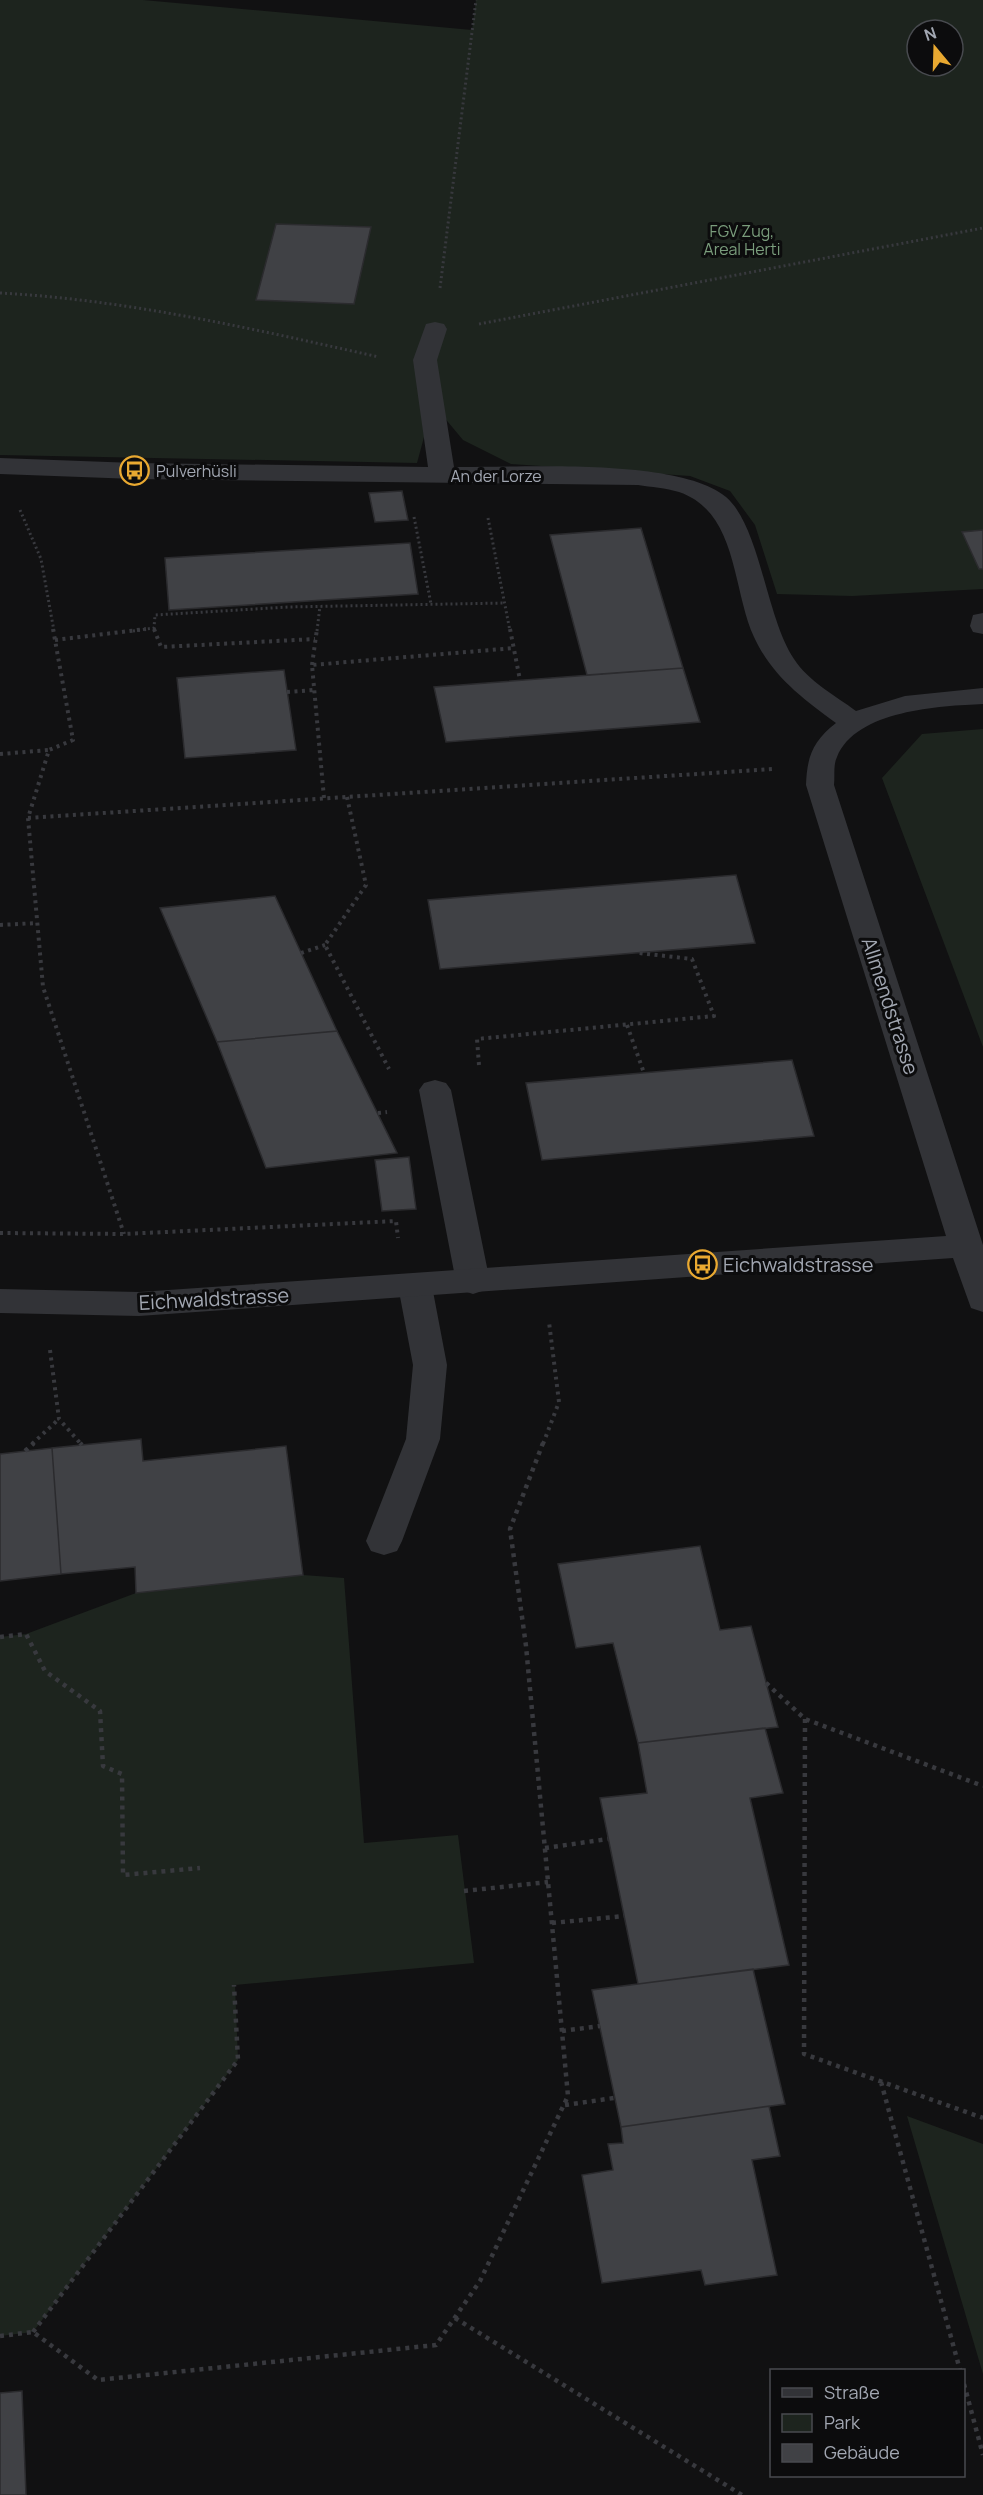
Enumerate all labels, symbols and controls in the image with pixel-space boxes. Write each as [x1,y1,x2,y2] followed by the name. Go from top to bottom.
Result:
[905,18,965,78] north arrow
[921,22,939,46] text: N
[704,220,780,260] park label: FGV Zug, Areal Herti
[119,455,151,487] bus stop icon: Pulverhüsli
[156,460,237,482] place label: Pulverhüsli
[450,465,542,487] street label: An der Lorze
[856,934,925,1078] street label: Allmendstrasse
[686,1249,718,1281] bus stop icon: Eichwaldstrasse
[723,1251,874,1278] place label: Eichwaldstrasse
[138,1281,290,1316] street label: Eichwaldstrasse
[770,2369,965,2477] legend
[824,2380,880,2404] text: Straße
[824,2410,861,2434] text: Park
[824,2440,900,2464] text: Gebäude

